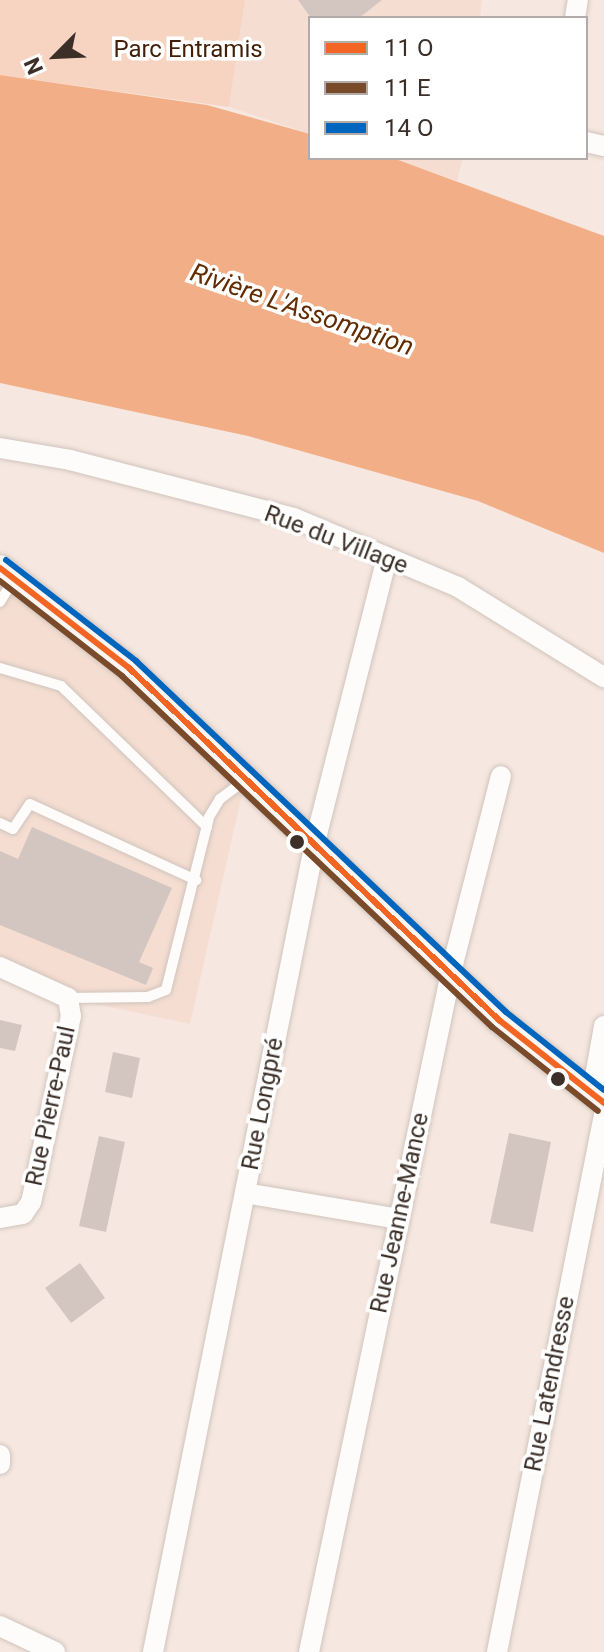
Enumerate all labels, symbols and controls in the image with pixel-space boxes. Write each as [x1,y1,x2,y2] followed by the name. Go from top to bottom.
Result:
[16,16,96,96] north arrow
[308,16,588,160] legend
[384,34,433,62] text: 11 O
[113,36,263,64] park label: Parc Entramis
[19,54,48,78] text: N
[384,74,431,102] text: 11 E
[384,114,433,142] text: 14 O
[186,257,418,363] water label: Rivière L'Assomption
[260,499,412,581] street label: Rue du Village
[289,834,305,850] unlabelled marker
[20,1023,82,1189] street label: Rue Pierre-Paul
[236,1035,290,1173] street label: Rue Longpré
[550,1071,566,1087] unlabelled marker
[365,1110,435,1316] street label: Rue Jeanne-Mance
[519,1294,581,1474] street label: Rue Latendresse

